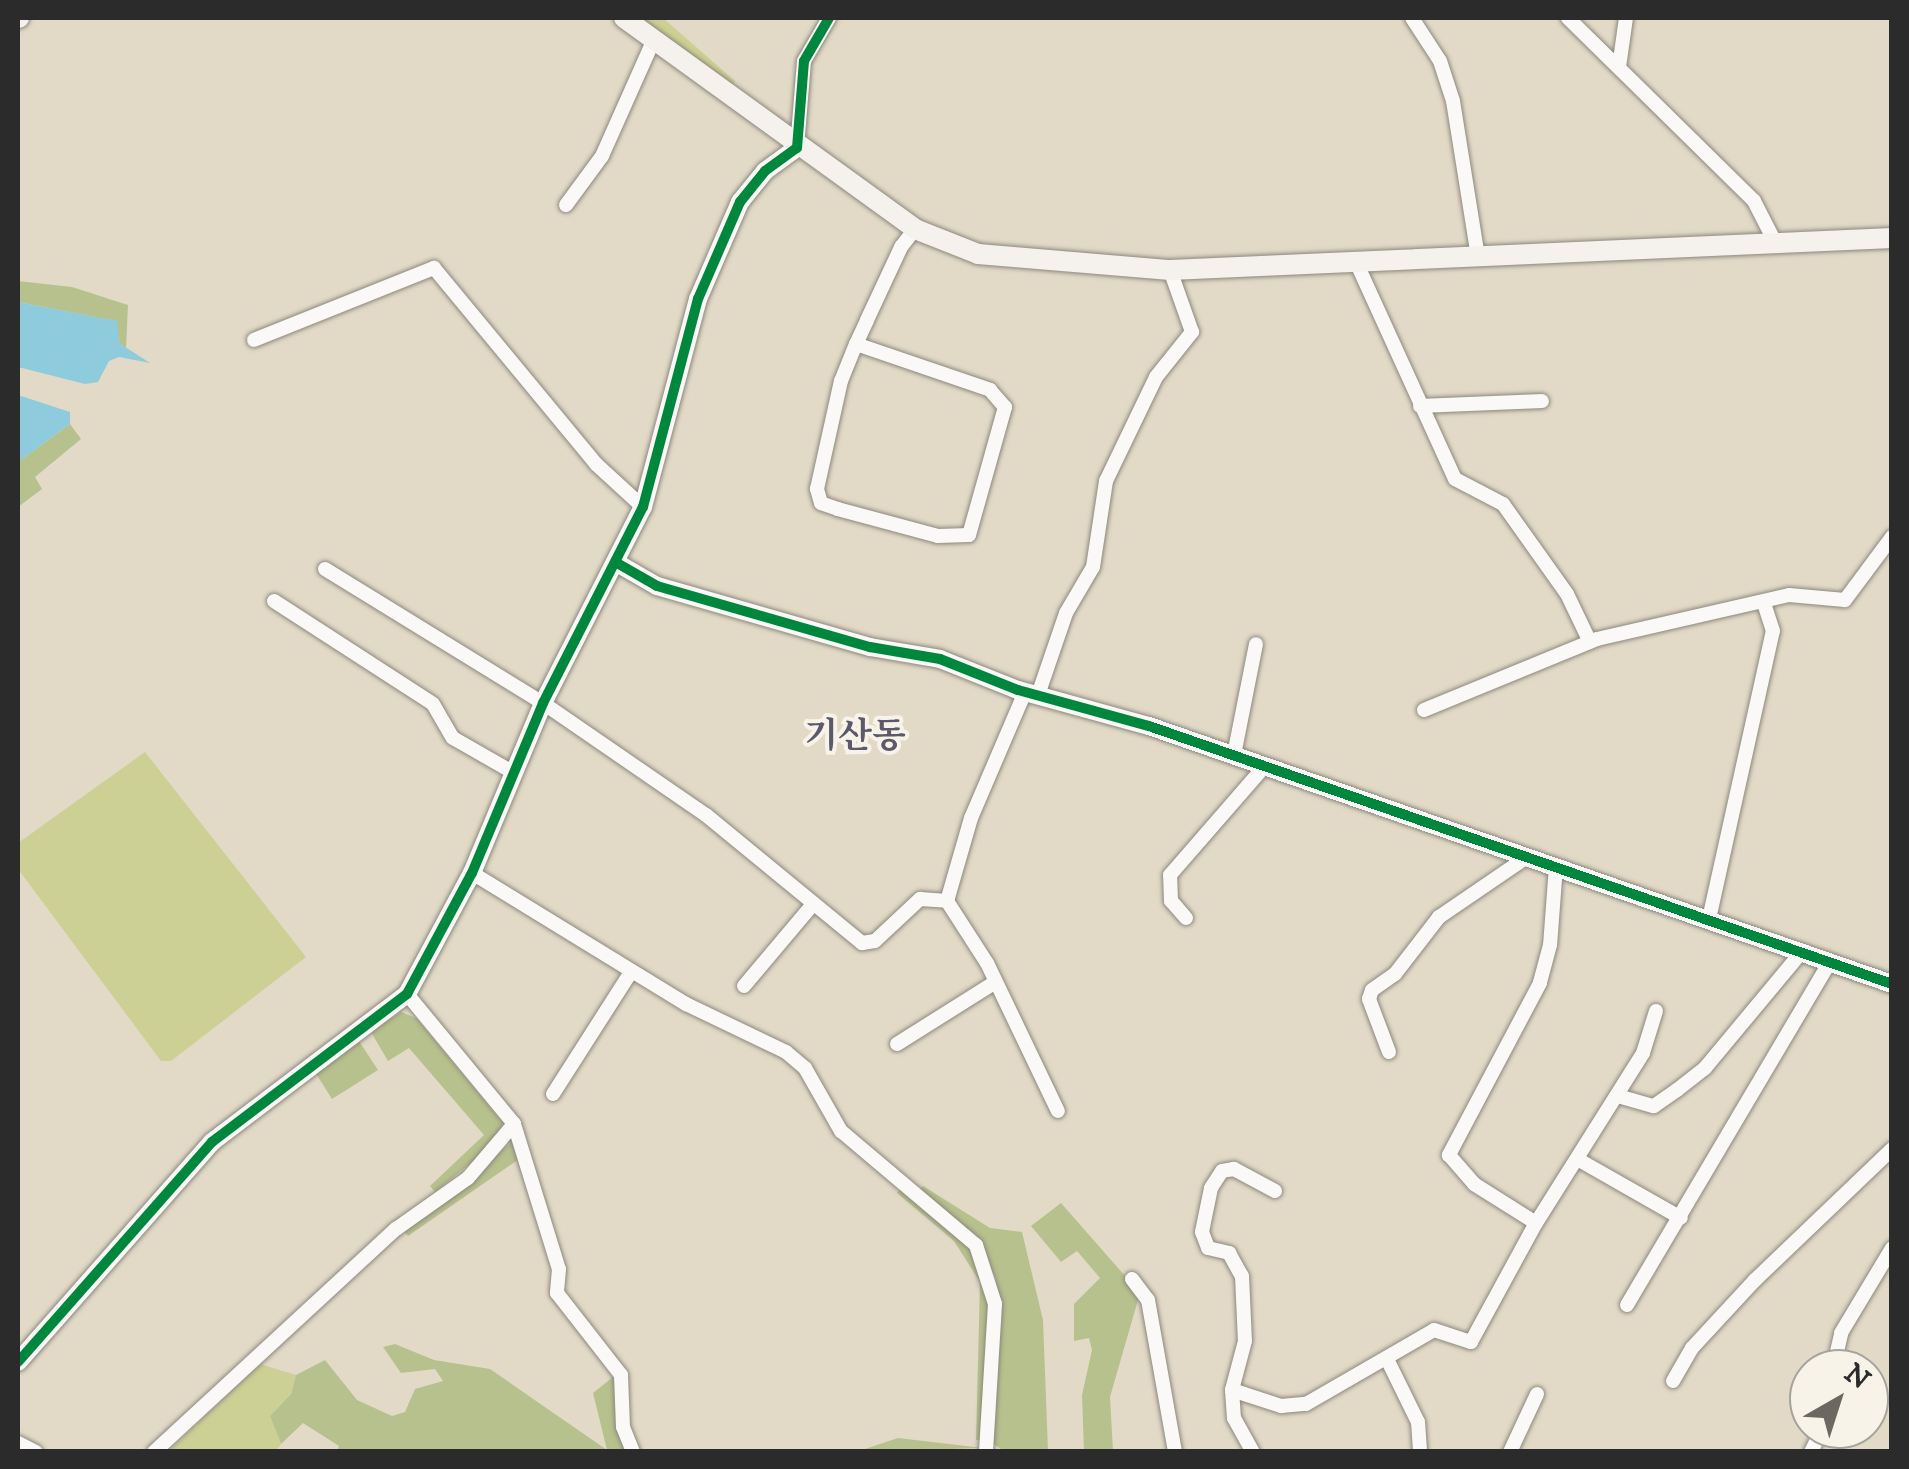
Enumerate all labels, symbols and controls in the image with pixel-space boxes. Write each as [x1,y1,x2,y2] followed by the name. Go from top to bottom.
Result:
[804,716,906,758] district label: 기산동
[1789,1349,1889,1449] north arrow
[1837,1356,1877,1398] text: N

